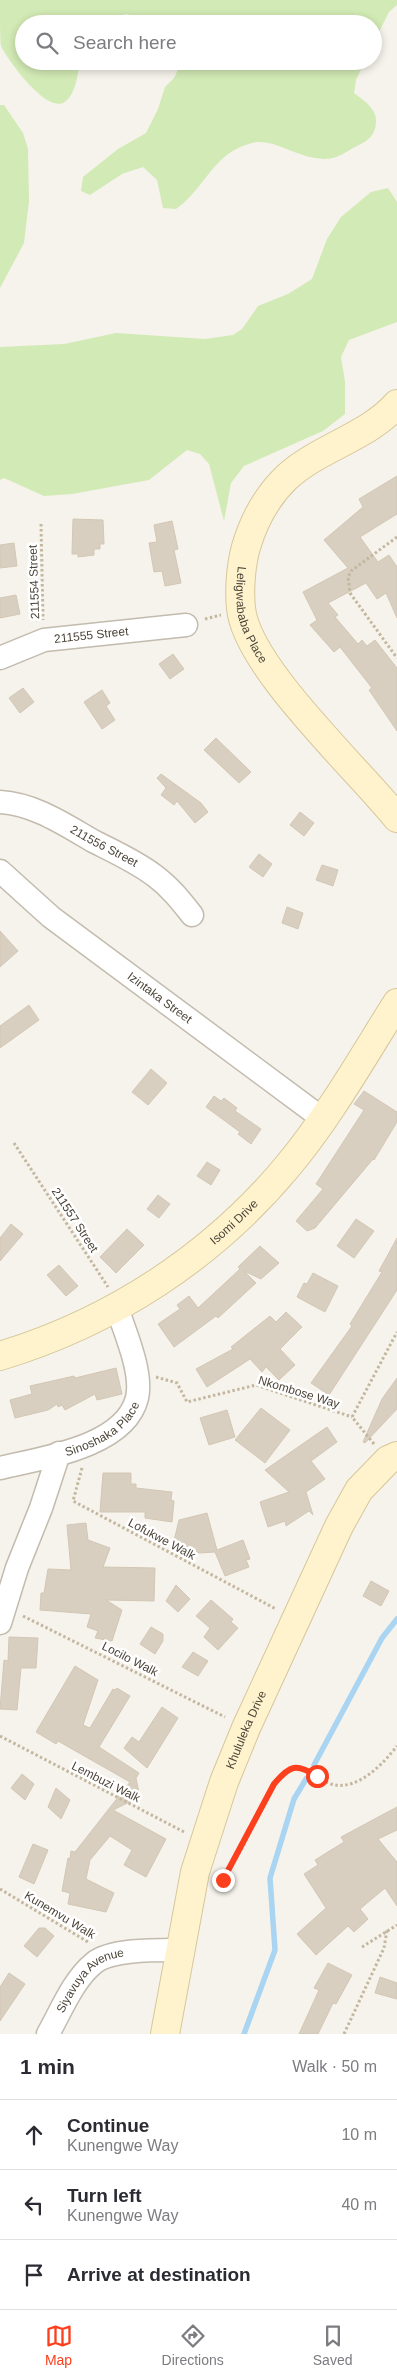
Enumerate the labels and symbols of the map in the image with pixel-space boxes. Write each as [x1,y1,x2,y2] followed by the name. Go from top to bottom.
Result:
[26,544,42,619] street label: 211554 Street
[233,566,270,666] street label: Leligwababa Place
[53,624,130,646] street label: 211555 Street
[68,822,141,870] street label: 211556 Street
[125,969,195,1027] street label: Izintaka Street
[49,1185,102,1256] street label: 211557 Street
[207,1196,261,1248] street label: Isomi Drive
[257,1373,341,1411] street label: Nkombose Way
[63,1399,142,1459] street label: Sinoshaka Place
[126,1515,199,1563] street label: Lofukwe Walk
[100,1639,161,1680] street label: Locilo Walk
[223,1688,269,1771] street label: Khululeka Drive
[69,1759,143,1806] street label: Lembuzi Walk
[306,1765,329,1788] route start
[212,1869,235,1892] route end
[22,1888,99,1942] street label: Kunemvu Walk
[53,1946,125,2015] street label: Siyavuya Avenue

